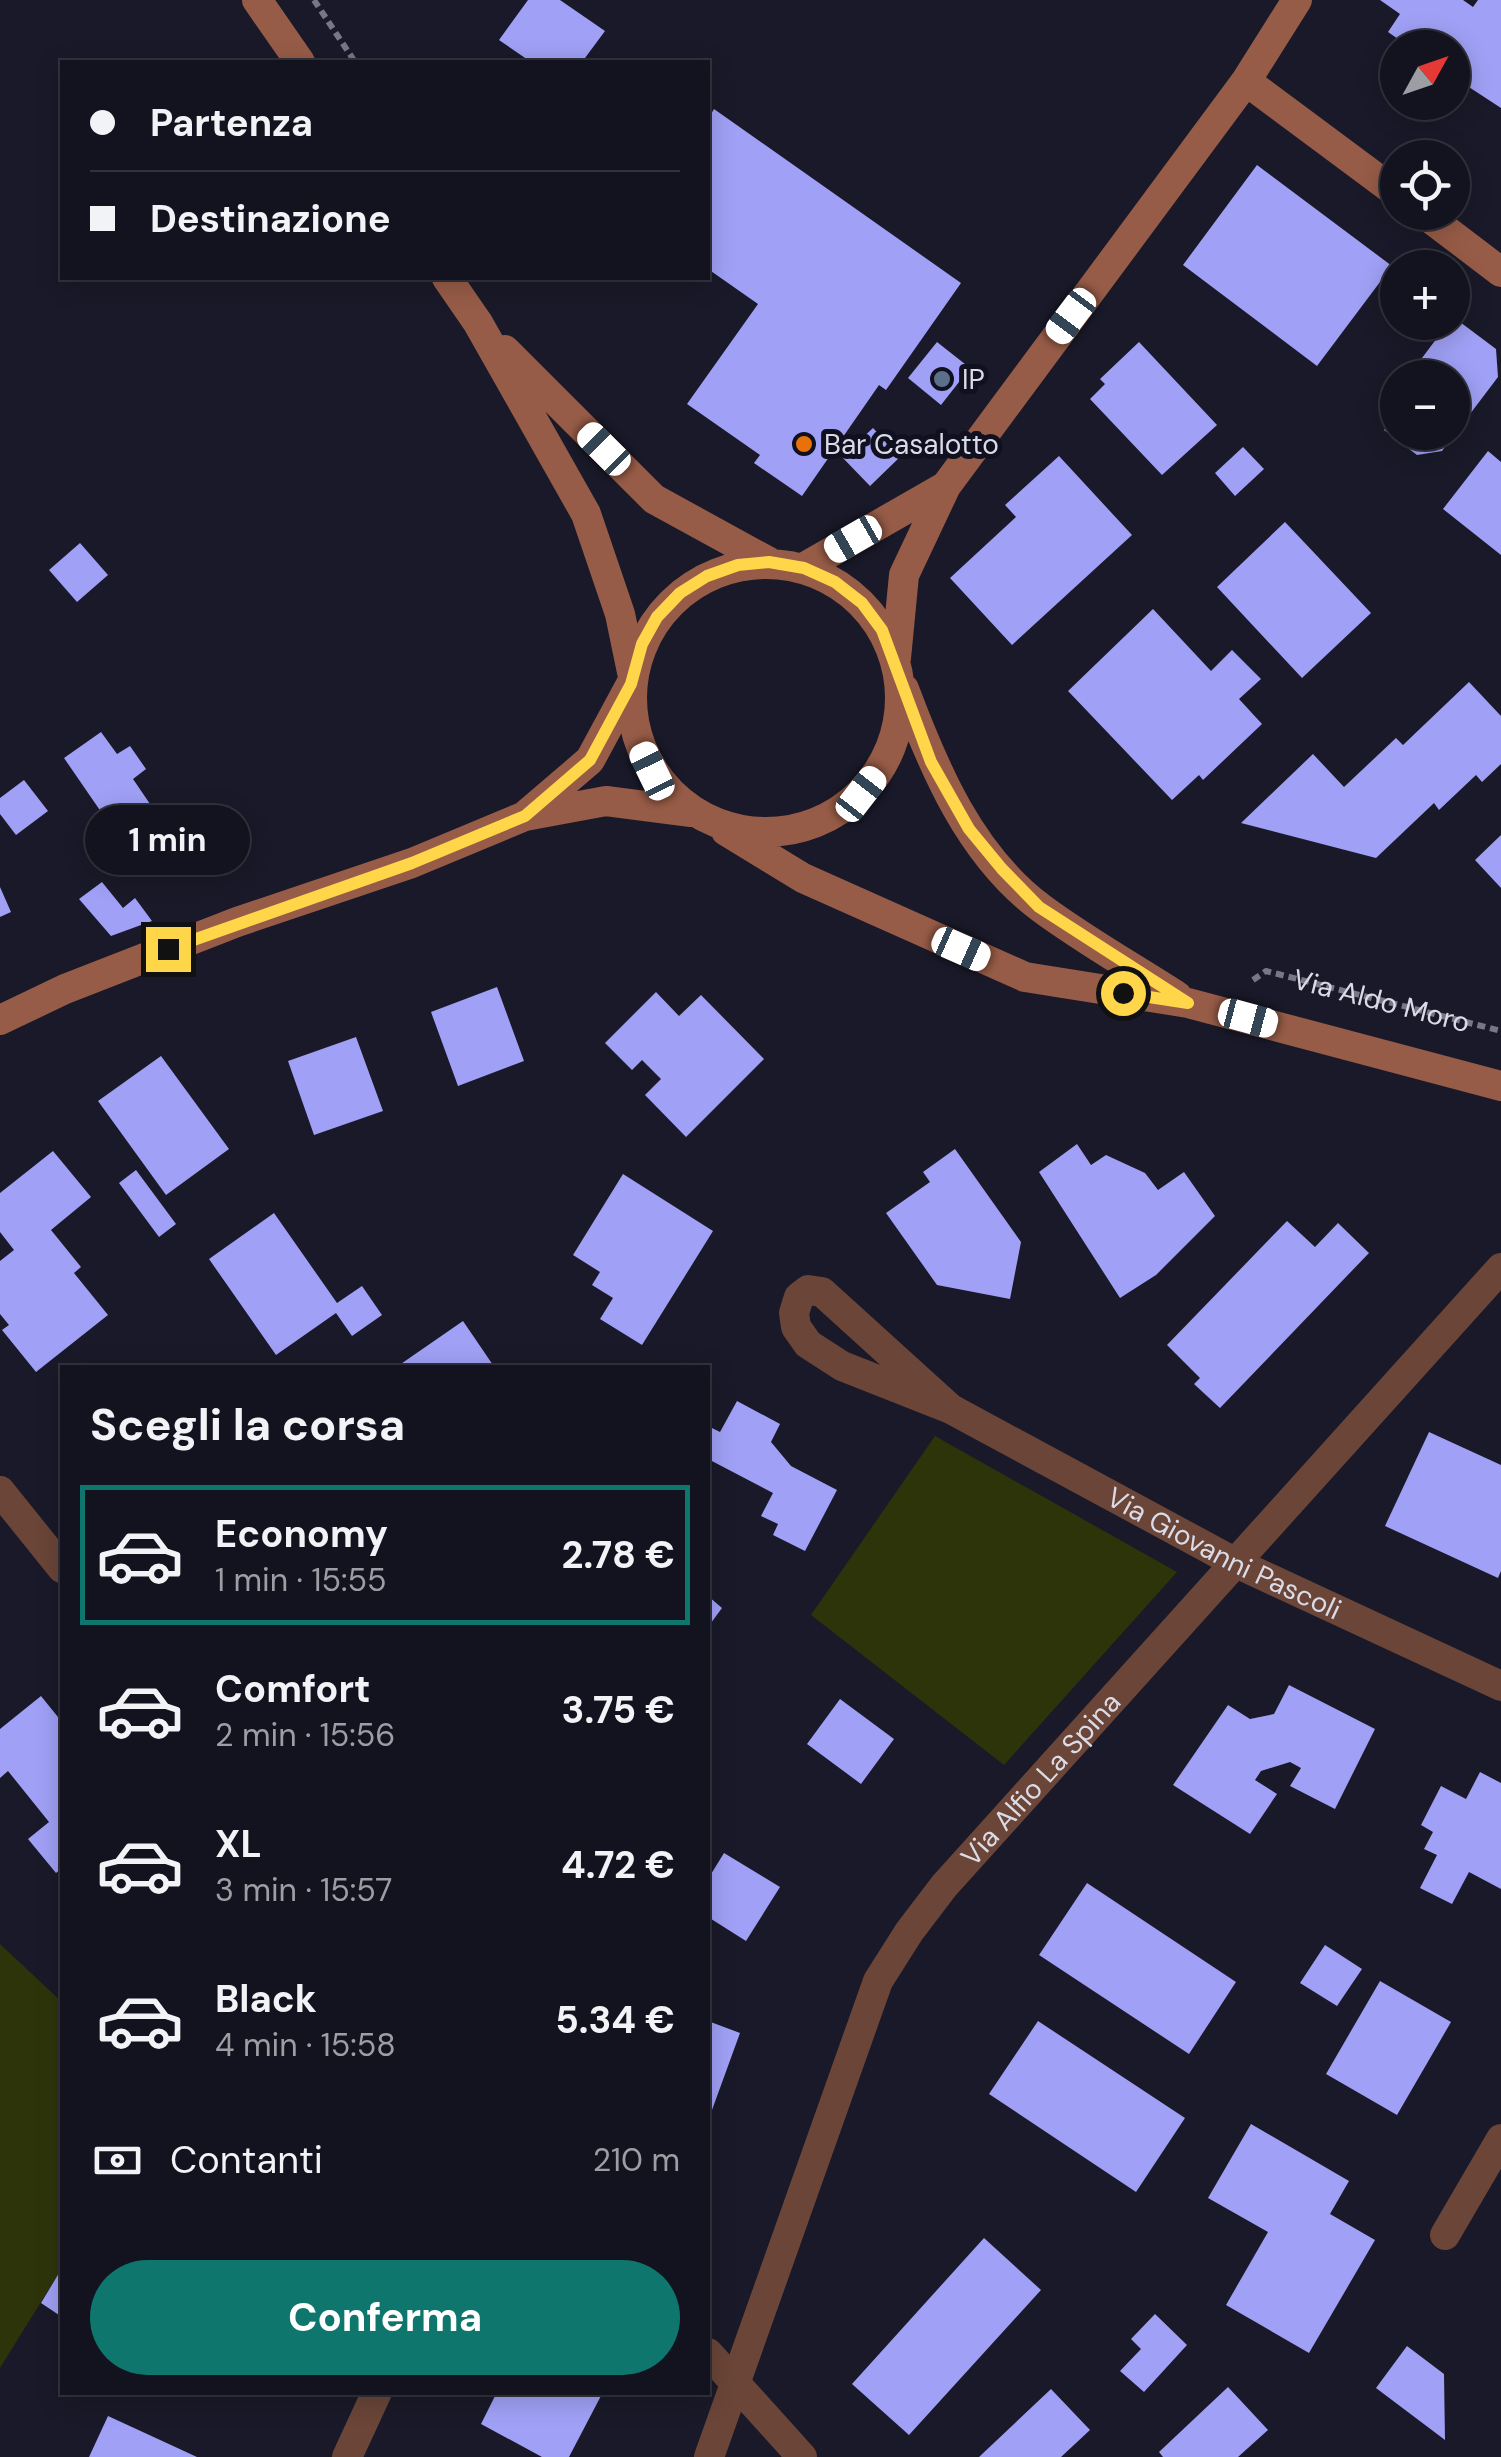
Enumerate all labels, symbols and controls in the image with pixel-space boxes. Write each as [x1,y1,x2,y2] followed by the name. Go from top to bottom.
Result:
[1380,30,1470,120] north arrow
[1380,30,1470,450] map controls
[150,98,313,148] text: Partenza
[1380,140,1470,230] button: locate
[150,194,391,244] text: Destinazione
[1380,250,1470,340] button: +
[1041,283,1101,349] car
[1380,360,1470,450] button: −
[962,361,985,398] place label: IP
[931,368,953,390] marker: IP
[572,417,636,481] car
[824,426,999,463] place label: Bar Casalotto
[793,433,815,455] marker: Bar Casalotto
[820,511,886,567] car
[625,737,679,805] car
[831,761,891,827] car
[86,804,250,874] callout: 1 min
[129,819,206,861] text: 1 min
[927,923,995,975] car
[146,927,191,972] route end
[1289,961,1474,1041] street label: Via Aldo Moro
[1101,971,1146,1016] route start
[1215,996,1281,1040] car
[90,1395,405,1454] text: Scegli la corsa
[1100,1479,1347,1628] street label: Via Giovanni Pascoli
[215,1509,388,1559] text: Economy
[95,1510,185,1600] icon: car
[561,1530,675,1580] text: 2.78 €
[215,1559,386,1601] text: 1 min · 15:55
[215,1664,371,1714] text: Comfort
[95,1665,185,1755] icon: car
[953,1684,1129,1874] street label: Via Alfio La Spina
[562,1685,675,1735] text: 3.75 €
[215,1714,395,1756] text: 2 min · 15:56
[215,1819,262,1869] text: XL
[95,1820,185,1910] icon: car
[561,1840,675,1890] text: 4.72 €
[215,1869,392,1911] text: 3 min · 15:57
[215,1974,317,2024] text: Black
[95,1975,185,2065] icon: car
[555,1995,675,2045] text: 5.34 €
[215,2024,396,2066] text: 4 min · 15:58
[90,2133,145,2188] icon: cash
[170,2135,323,2185] text: Contanti
[593,2139,680,2181] text: 210 m
[90,2260,680,2375] button: Conferma

